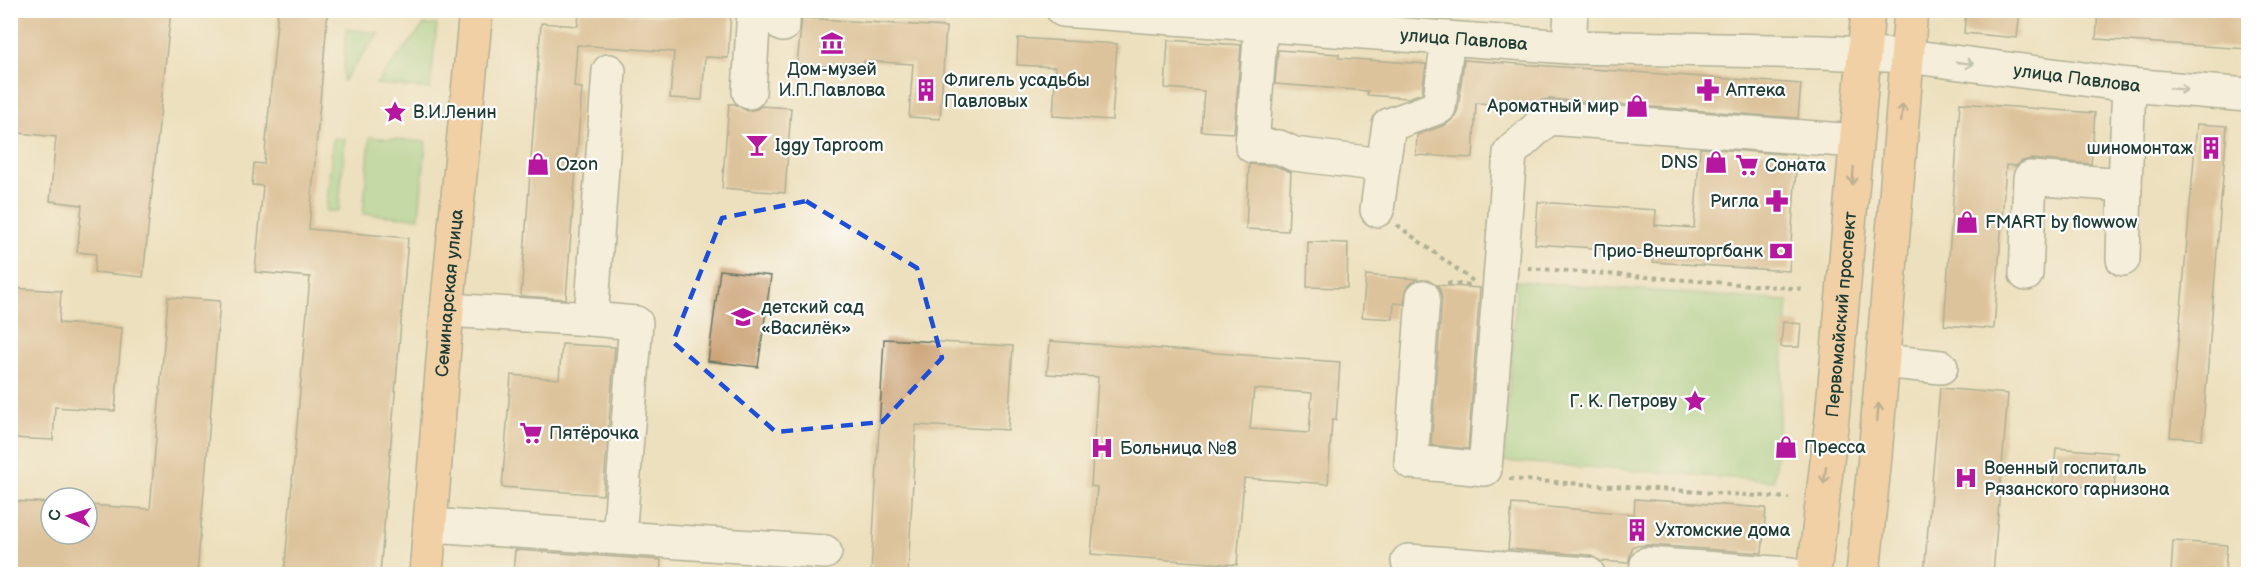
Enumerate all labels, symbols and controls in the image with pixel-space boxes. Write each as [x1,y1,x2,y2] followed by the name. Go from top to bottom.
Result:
[1399,24,1529,54] street label: улица Павлова
[819,30,845,56] museum icon: Дом-музей И.П.Павлова
[1955,58,1974,69] one-way arrow
[778,59,886,101] place label: Дом-музей И.П.Павлова
[2012,60,2142,96] street label: улица Павлова
[944,70,1090,112] place label: Флигель усадьбы Павловых
[913,77,939,103] building icon: Флигель усадьбы Павловых
[1695,77,1721,103] pharmacy icon: Аптека
[1725,80,1786,101] place label: Аптека
[2169,84,2189,95] one-way arrow
[1624,93,1650,119] shop icon: Ароматный мир
[1486,96,1619,117] place label: Ароматный мир
[382,99,408,125] place icon: В.И.Ленин
[413,102,497,123] place label: В.И.Ленин
[1897,103,1908,123] one-way arrow
[744,132,770,158] bar icon: Iggy Taproom
[775,135,884,156] place label: Iggy Taproom
[2198,135,2224,161] building icon: шиномонтаж
[2087,138,2193,159] place label: шиномонтаж
[1703,149,1729,175] shop icon: DNS
[525,151,551,177] shop icon: Ozon
[1660,152,1698,173] place label: DNS
[1734,152,1760,178] supermarket icon: Соната
[556,154,598,175] place label: Ozon
[1765,155,1826,176] place label: Соната
[1847,166,1858,185] one-way arrow
[1764,188,1790,214] pharmacy icon: Ригла
[1710,191,1759,212] place label: Ригла
[431,208,467,378] street label: Семинарская улица
[1954,209,1980,235] shop icon: FMART by flowwow
[1822,210,1861,418] street label: Первомайский проспект
[1985,212,2137,233] place label: FMART by flowwow
[1768,238,1794,264] bank icon: Прио-Внешторгбанк
[1593,241,1763,262] place label: Прио-Внешторгбанк
[761,297,864,339] place label: детский сад «Василёк»
[730,304,756,330] school or university icon: детский сад «Василёк»
[1682,388,1708,414] place icon: Г. К. Петрову
[1570,391,1678,412] place label: Г. К. Петрову
[1873,402,1884,422] one-way arrow
[518,420,544,446] supermarket icon: Пятёрочка
[549,423,640,444] place label: Пятёрочка
[1773,434,1799,460] shop icon: Пресса
[1089,435,1115,461] hospital icon: Больница №8
[1804,437,1866,458] place label: Пресса
[1120,438,1237,459] place label: Больница №8
[1984,458,2170,500] place label: Военный госпиталь Рязанского гарнизона
[1819,464,1830,484] one-way arrow
[1953,465,1979,491] hospital icon: Военный госпиталь Рязанского гарнизона
[39,486,99,546] north arrow
[46,509,65,521] text: С
[1624,517,1650,543] building icon: Ухтомские дома
[1655,520,1791,541] place label: Ухтомские дома

